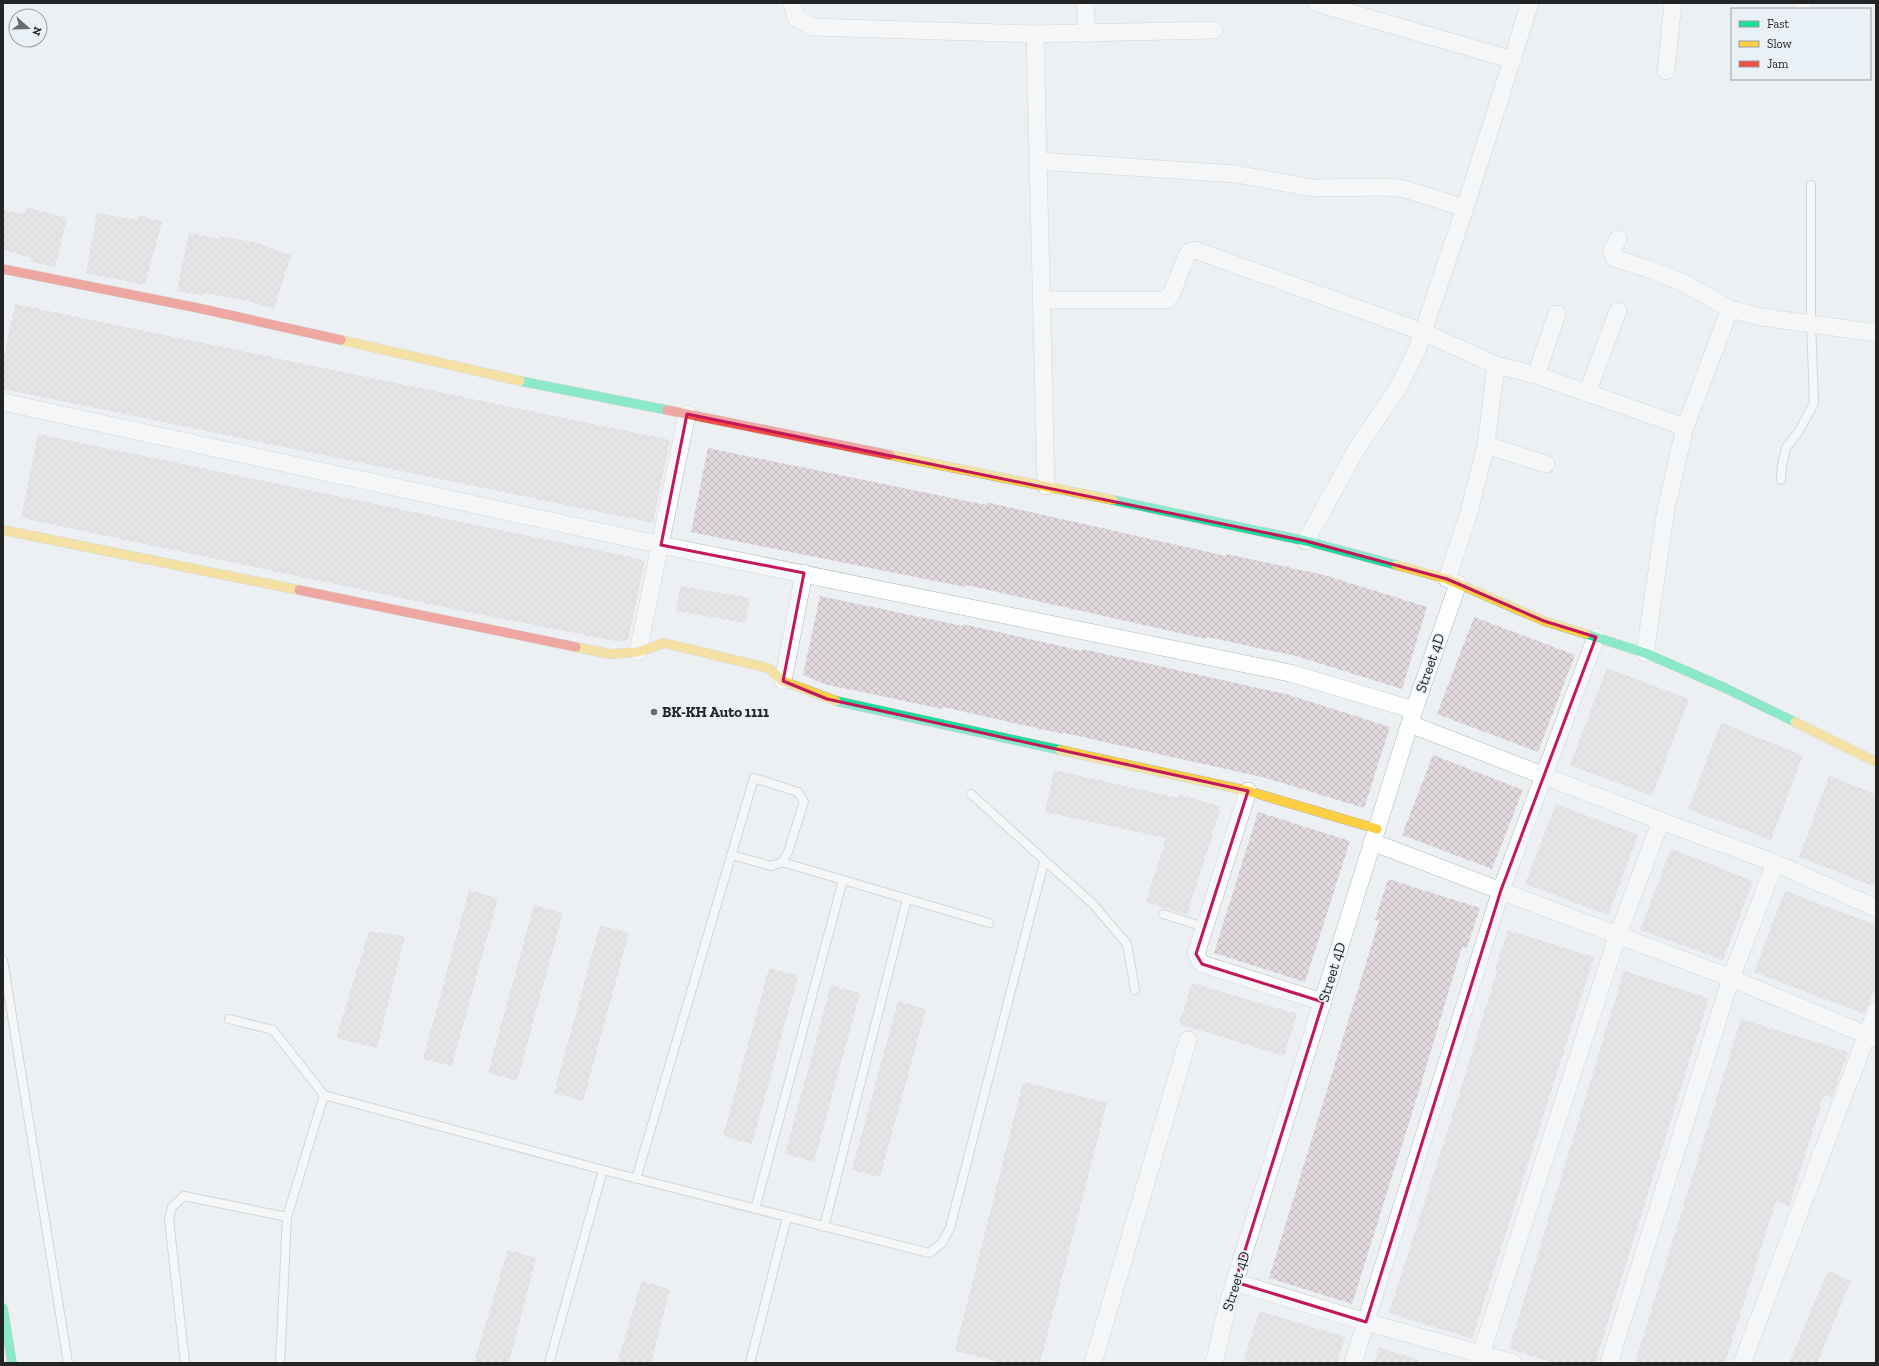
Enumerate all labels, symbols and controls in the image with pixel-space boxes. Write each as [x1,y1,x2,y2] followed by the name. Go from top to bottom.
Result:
[8,8,48,48] north arrow
[1731,8,1871,80] legend
[1767,17,1790,31] text: Fast
[29,25,44,38] text: N
[1767,37,1793,51] text: Slow
[1767,57,1789,71] text: Jam
[1411,631,1449,695] street label: Street 4D
[662,703,769,721] place label: BK-KH Auto 1111
[649,707,659,717] marker: BK-KH Auto 1111
[1314,940,1350,1004] street label: Street 4D
[1218,1249,1254,1313] street label: Street 4D

